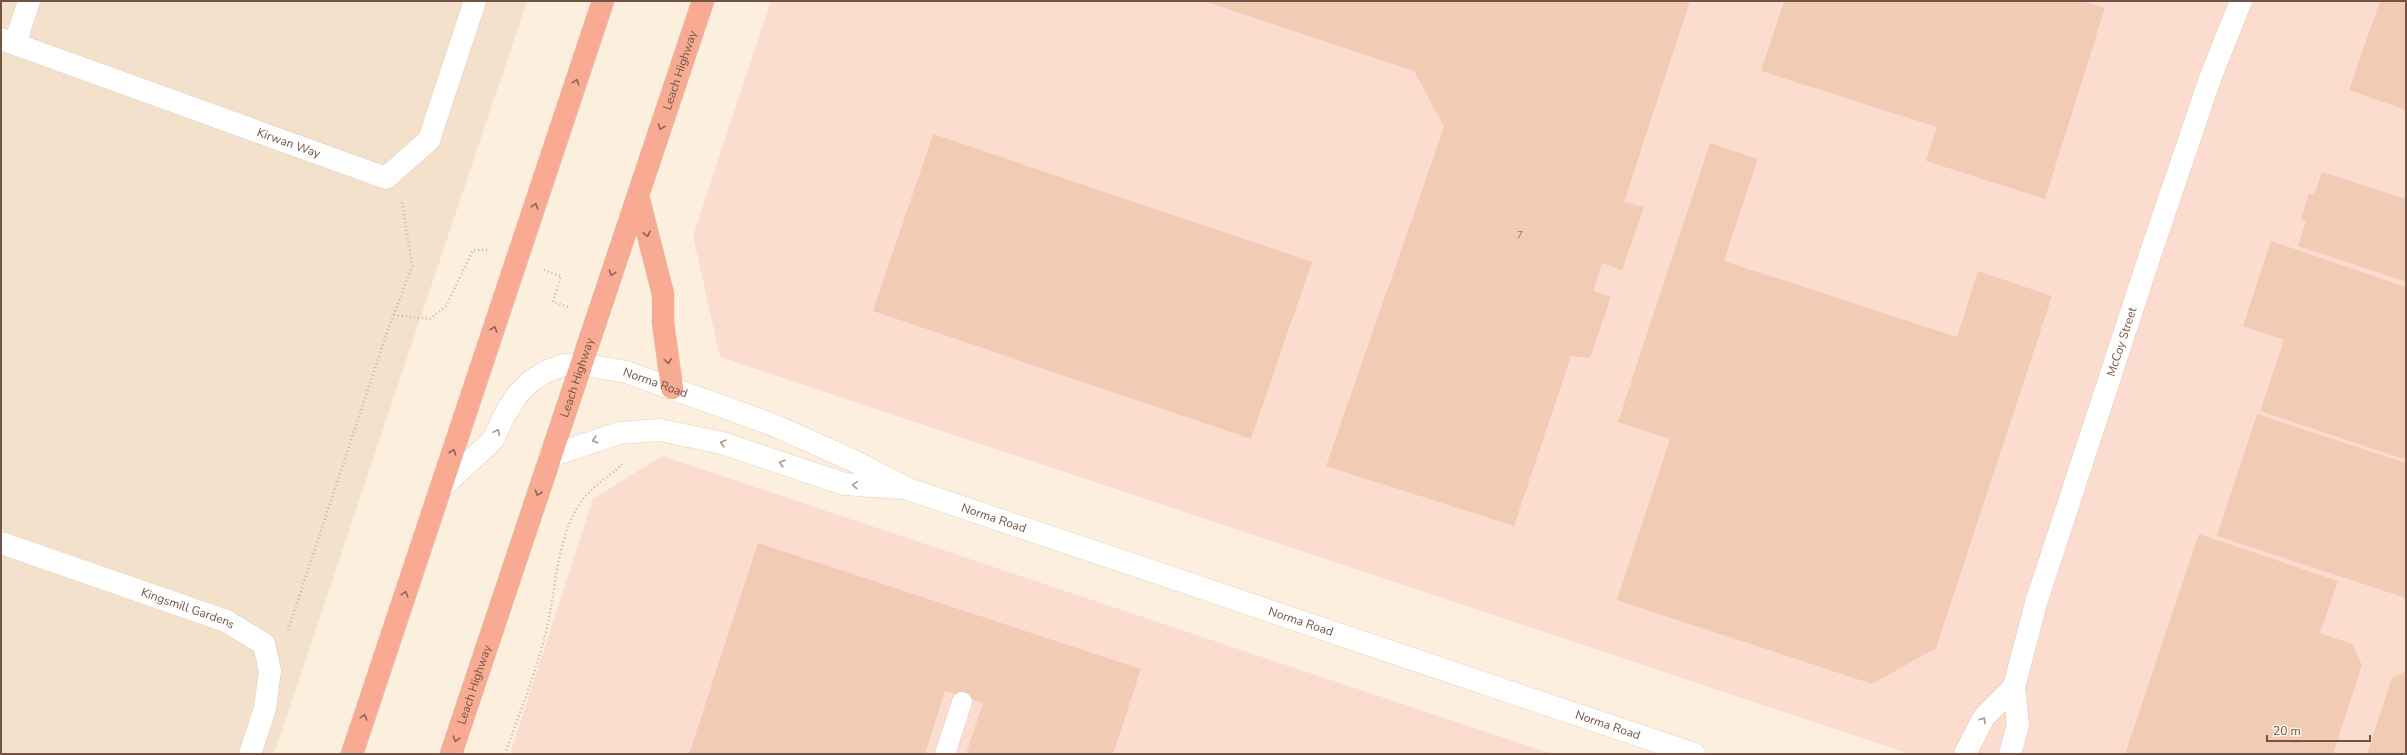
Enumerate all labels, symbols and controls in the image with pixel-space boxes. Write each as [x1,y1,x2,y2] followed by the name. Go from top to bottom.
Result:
[659,28,701,112] street label: Leach Highway
[571,79,580,86] one-way arrow
[657,123,666,130] one-way arrow
[255,124,323,162] street label: Kirwan Way
[530,202,539,209] one-way arrow
[1517,228,1523,242] house number: 7
[643,230,651,237] one-way arrow
[608,269,617,276] one-way arrow
[2103,304,2141,379] street label: McCoy Street
[489,326,498,333] one-way arrow
[556,335,598,419] street label: Leach Highway
[663,358,672,364] one-way arrow
[621,364,690,402] street label: Norma Road
[492,429,500,437] one-way arrow
[592,435,598,443] one-way arrow
[719,439,726,448] one-way arrow
[448,449,456,456] one-way arrow
[778,459,785,467] one-way arrow
[852,480,858,489] one-way arrow
[534,489,542,496] one-way arrow
[959,500,1028,536] street label: Norma Road
[139,584,238,633] street label: Kingsmill Gardens
[401,590,409,597] one-way arrow
[1266,603,1335,640] street label: Norma Road
[453,642,495,727] street label: Leach Highway
[1573,707,1642,743] street label: Norma Road
[360,714,368,721] one-way arrow
[1979,717,1986,724] one-way arrow
[2267,717,2370,743] scale bar
[2273,723,2301,739] text: 20 m
[452,736,461,743] one-way arrow

